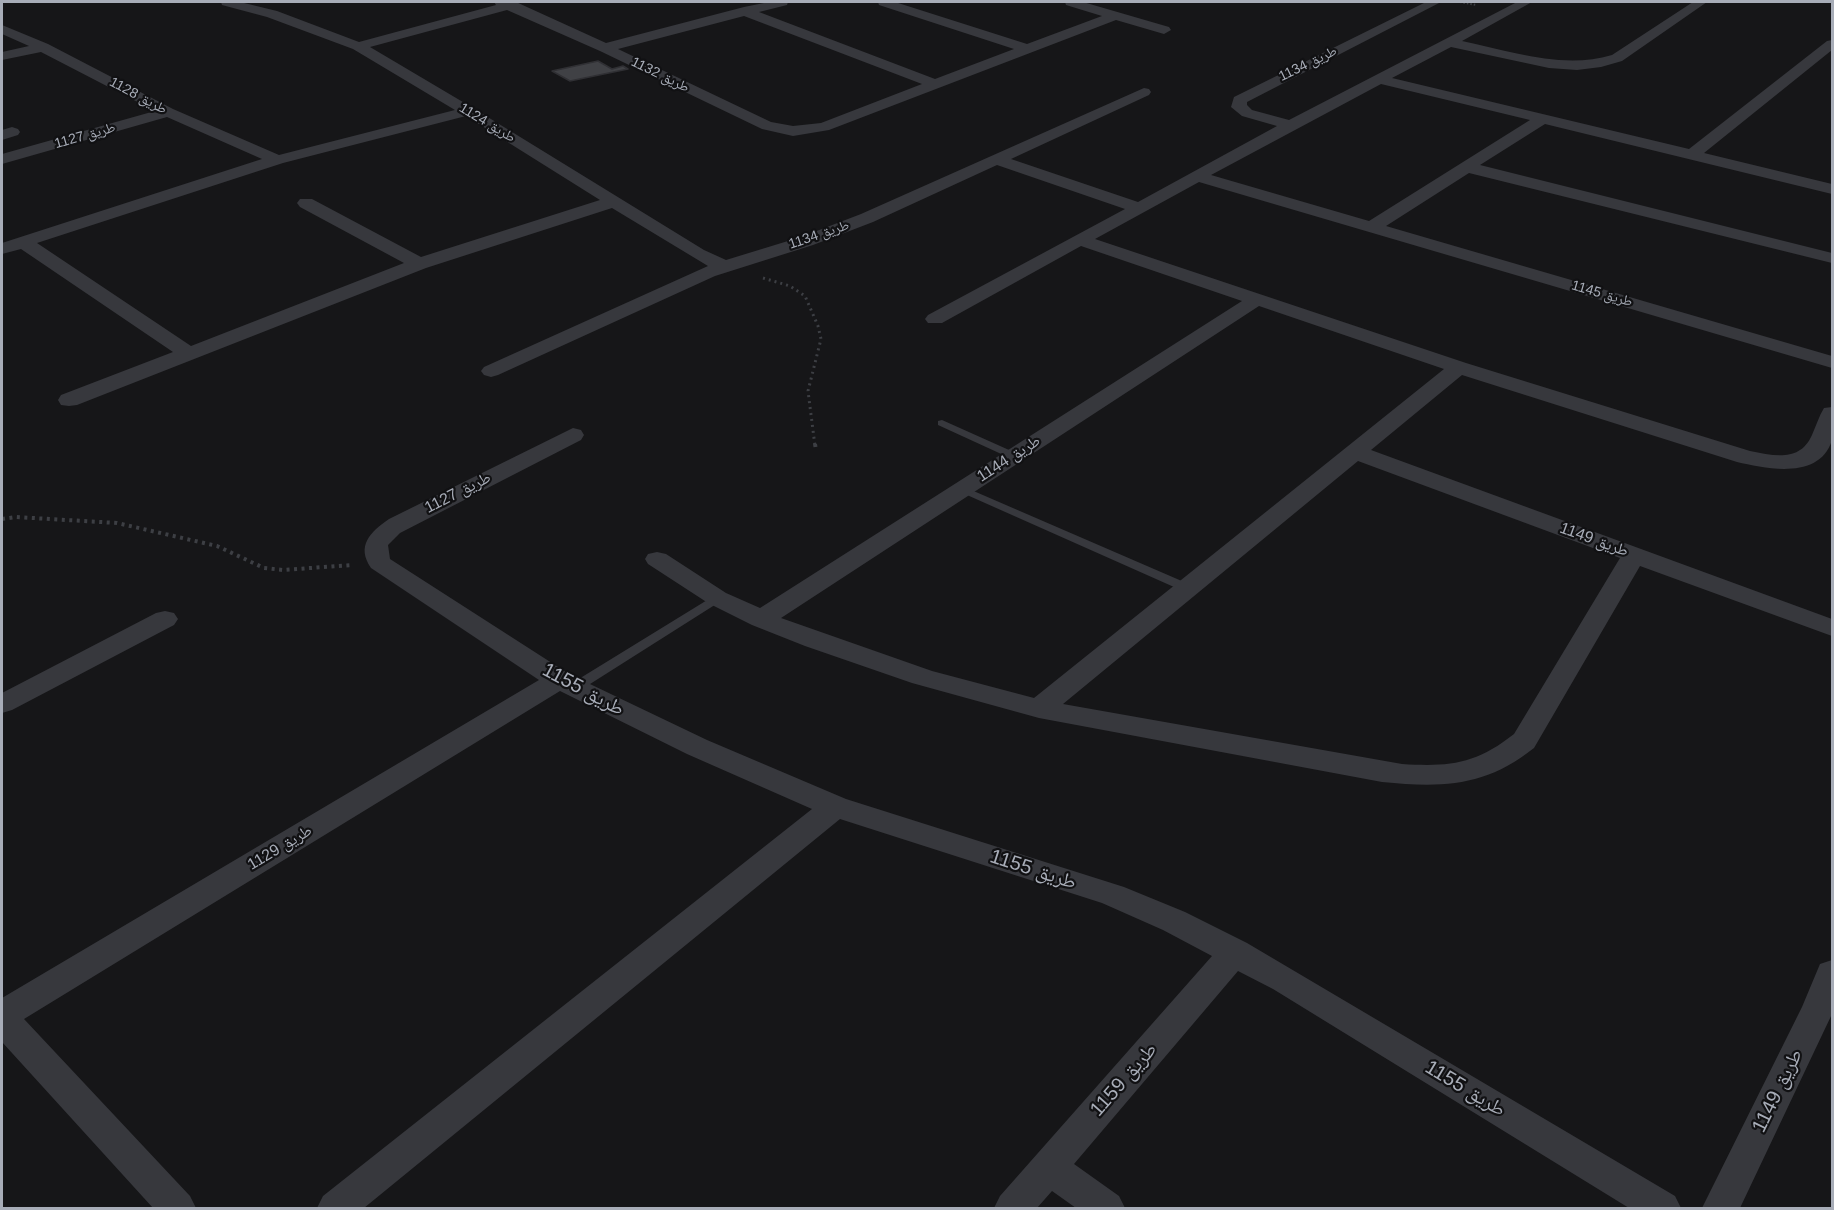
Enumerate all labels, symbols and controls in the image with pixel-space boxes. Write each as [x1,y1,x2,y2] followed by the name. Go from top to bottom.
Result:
[1276,43,1340,85] street label: طريق 1134
[628,54,692,96] street label: طريق 1132
[106,74,170,118] street label: طريق 1128
[456,100,518,146] street label: طريق 1124
[53,119,117,153] street label: طريق 1127
[787,217,851,253] street label: طريق 1134
[1570,277,1634,311] street label: طريق 1145
[974,431,1044,487] street label: طريق 1144
[422,468,494,518] street label: طريق 1127
[1557,519,1631,561] street label: طريق 1149
[538,658,628,722] street label: طريق 1155
[244,821,316,875] street label: طريق 1129
[987,845,1079,895] street label: طريق 1155
[1086,1038,1162,1122] street label: طريق 1159
[1748,1045,1808,1137] street label: طريق 1149
[1420,1056,1510,1122] street label: طريق 1155

